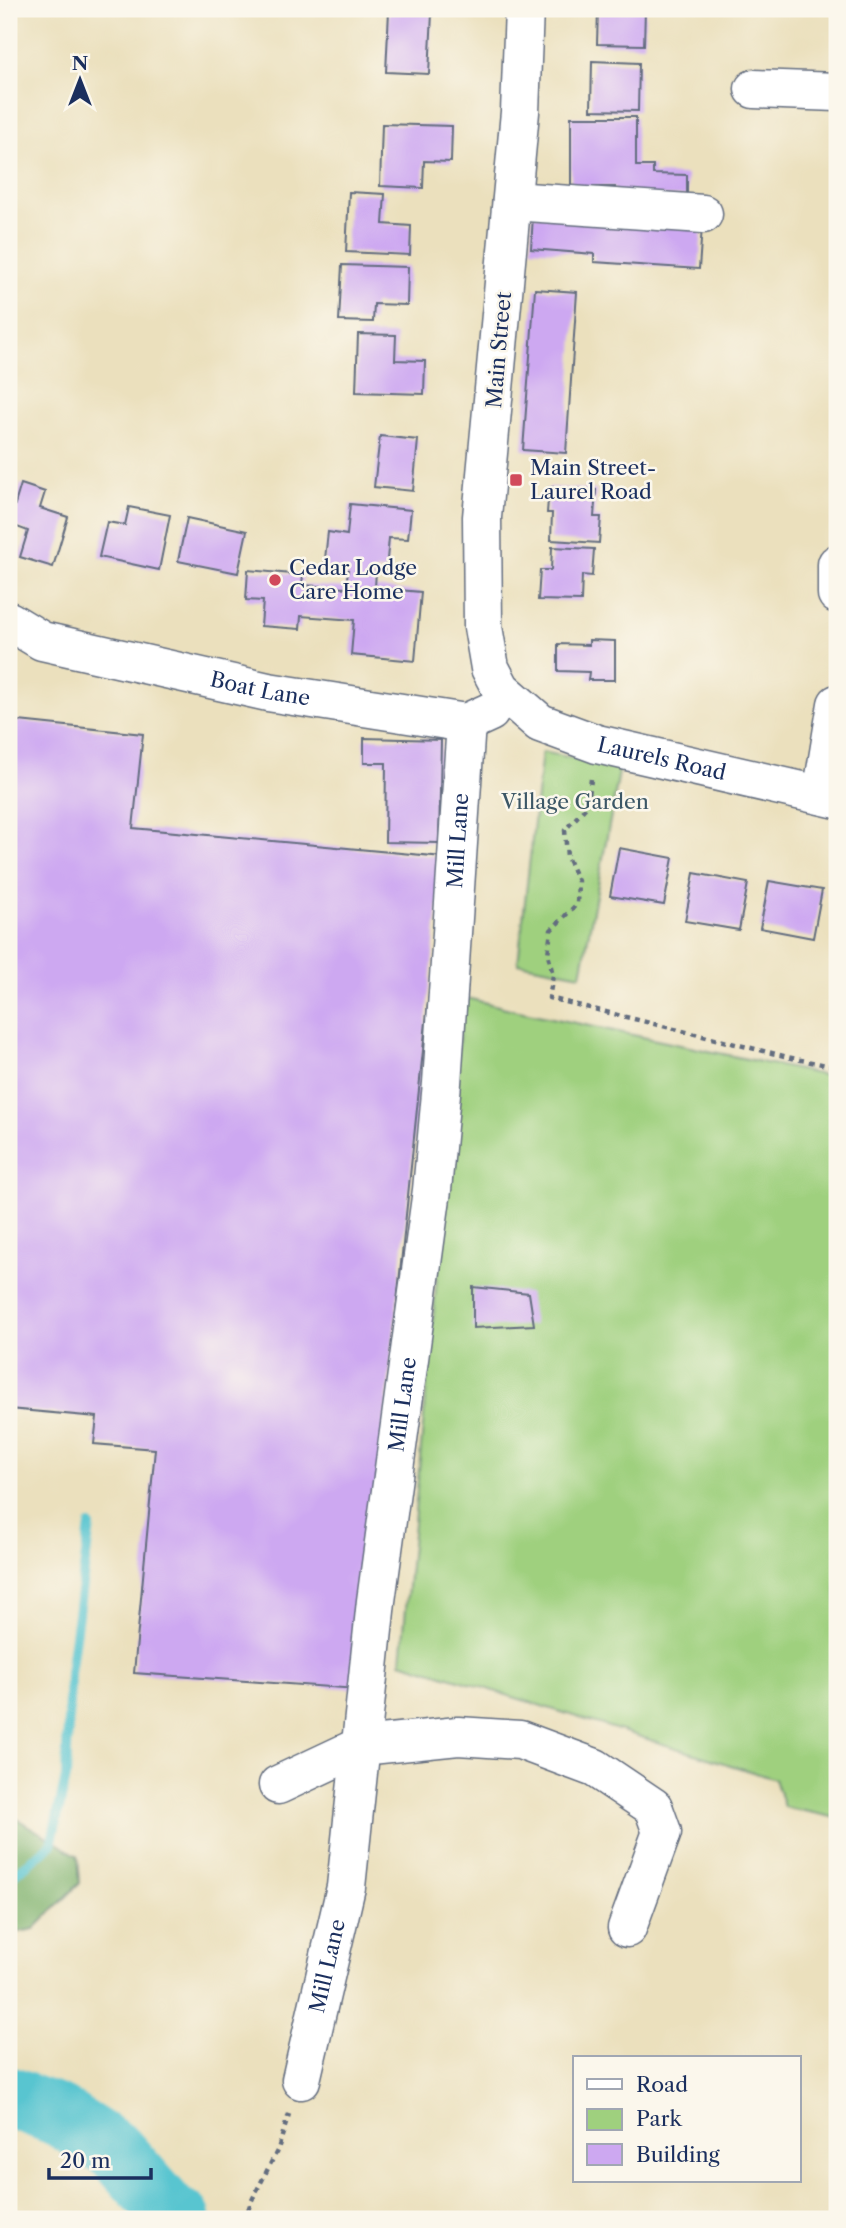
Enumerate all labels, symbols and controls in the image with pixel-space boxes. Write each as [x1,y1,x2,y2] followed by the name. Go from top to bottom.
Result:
[46,46,116,116] north arrow
[72,52,88,75] text: N
[481,290,516,409] street label: Main Street
[530,455,656,504] place label: Main Street- Laurel Road
[508,472,524,488] marker: Main Street- Laurel Road
[289,555,417,604] place label: Cedar Lodge Care Home
[267,572,283,588] marker: Cedar Lodge Care Home
[208,666,312,710] street label: Boat Lane
[595,732,729,785] street label: Laurels Road
[500,789,649,814] park label: Village Garden
[442,792,473,889] street label: Mill Lane
[383,1356,421,1453] street label: Mill Lane
[304,1917,350,2015] street label: Mill Lane
[573,2056,800,2182] legend
[636,2072,688,2097] text: Road
[636,2106,682,2131] text: Park
[49,2137,150,2181] scale bar
[636,2142,721,2167] text: Building
[60,2148,111,2173] text: 20 m

